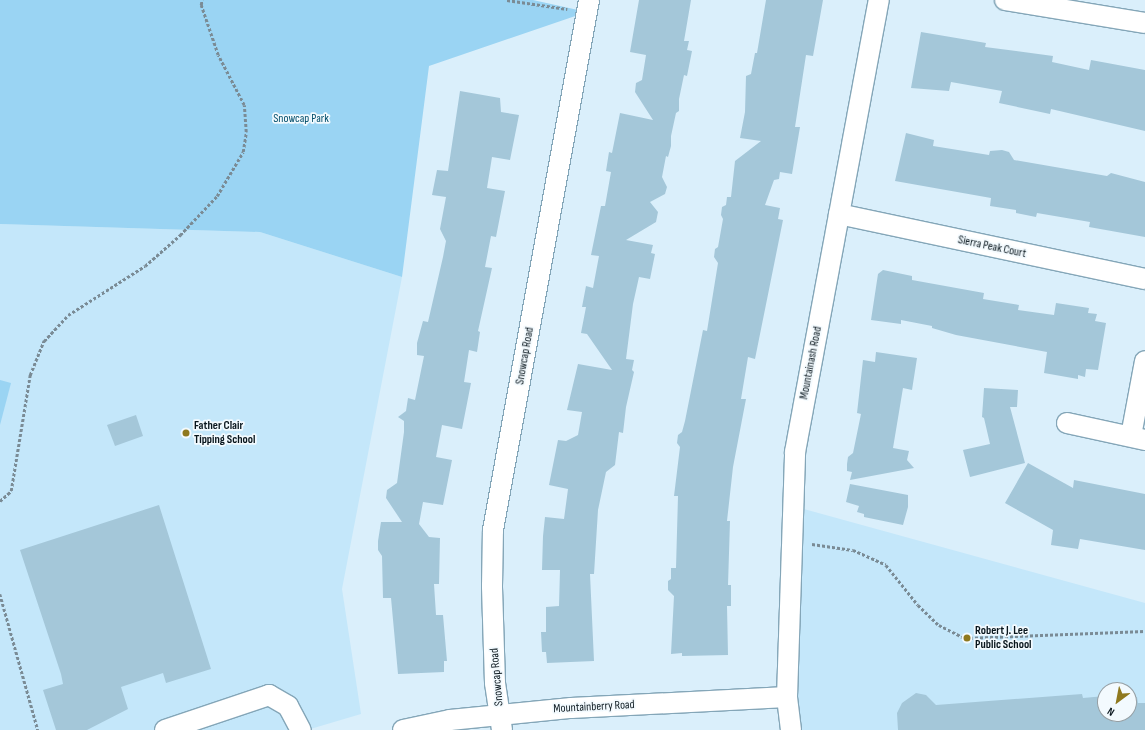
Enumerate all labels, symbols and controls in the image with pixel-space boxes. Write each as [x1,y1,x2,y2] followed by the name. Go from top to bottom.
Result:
[273,112,329,126] park label: Snowcap Park
[957,233,1027,261] street label: Sierra Peak Court
[797,325,825,401] street label: Mountainash Road
[513,326,537,386] street label: Snowcap Road
[194,419,255,447] place label: Father Clair Tipping School
[181,428,191,438] marker: Father Clair Tipping School
[975,624,1032,652] place label: Robert J. Lee Public School
[962,633,972,643] marker: Robert J. Lee Public School
[487,647,507,707] street label: Snowcap Road
[1097,682,1137,722] north arrow
[553,698,635,716] street label: Mountainberry Road
[1105,705,1117,719] text: N

